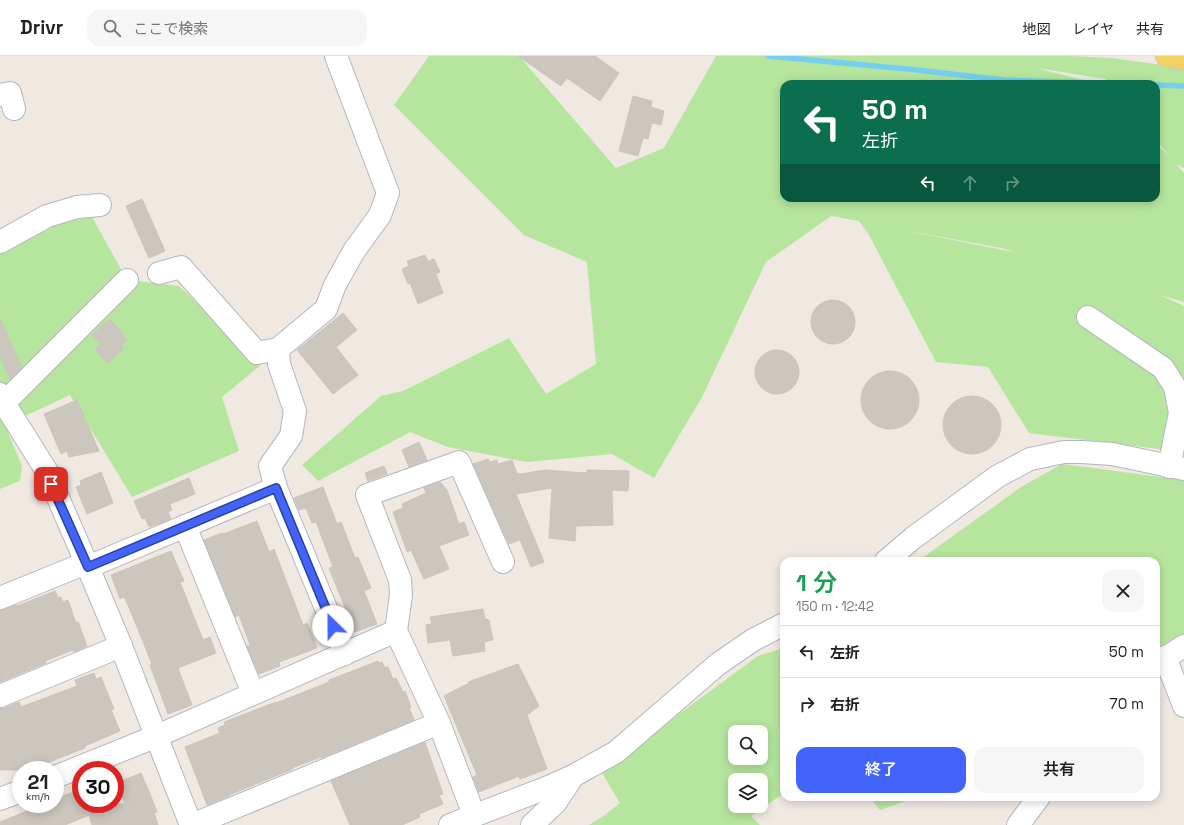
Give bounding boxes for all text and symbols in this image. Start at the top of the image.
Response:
search box [87,10,367,46]
text: Drivr [20,15,63,40]
icon: search [101,17,123,39]
text: ここで検索 [133,19,208,38]
text: 地図 [1022,20,1050,38]
text: レイヤ [1072,20,1114,38]
text: 共有 [1136,20,1164,38]
text: 50 m [862,91,928,127]
icon: left [796,96,848,148]
text: 左折 [862,129,898,152]
icon: left [917,172,939,194]
icon: ahead [959,172,981,194]
icon: right [1001,172,1023,194]
pin [34,467,68,501]
icon: arrive [40,473,62,495]
text: 1 分 [796,567,837,598]
button: close [1102,570,1144,612]
text: 150 m · 12:42 [796,598,874,615]
position arrow [312,605,354,647]
icon: left [796,641,818,663]
text: 50 m [1109,642,1144,661]
text: 左折 [830,643,860,662]
icon: right [796,693,818,715]
text: 70 m [1109,694,1144,713]
text: 右折 [830,695,860,714]
map controls [728,725,768,813]
button: search [728,725,768,765]
button: 終了 [796,747,966,793]
button: 共有 [974,747,1144,793]
speed limit sign: 30 [72,761,124,813]
text: 21 [28,769,48,795]
button: layers [728,773,768,813]
text: km/h [26,790,50,803]

